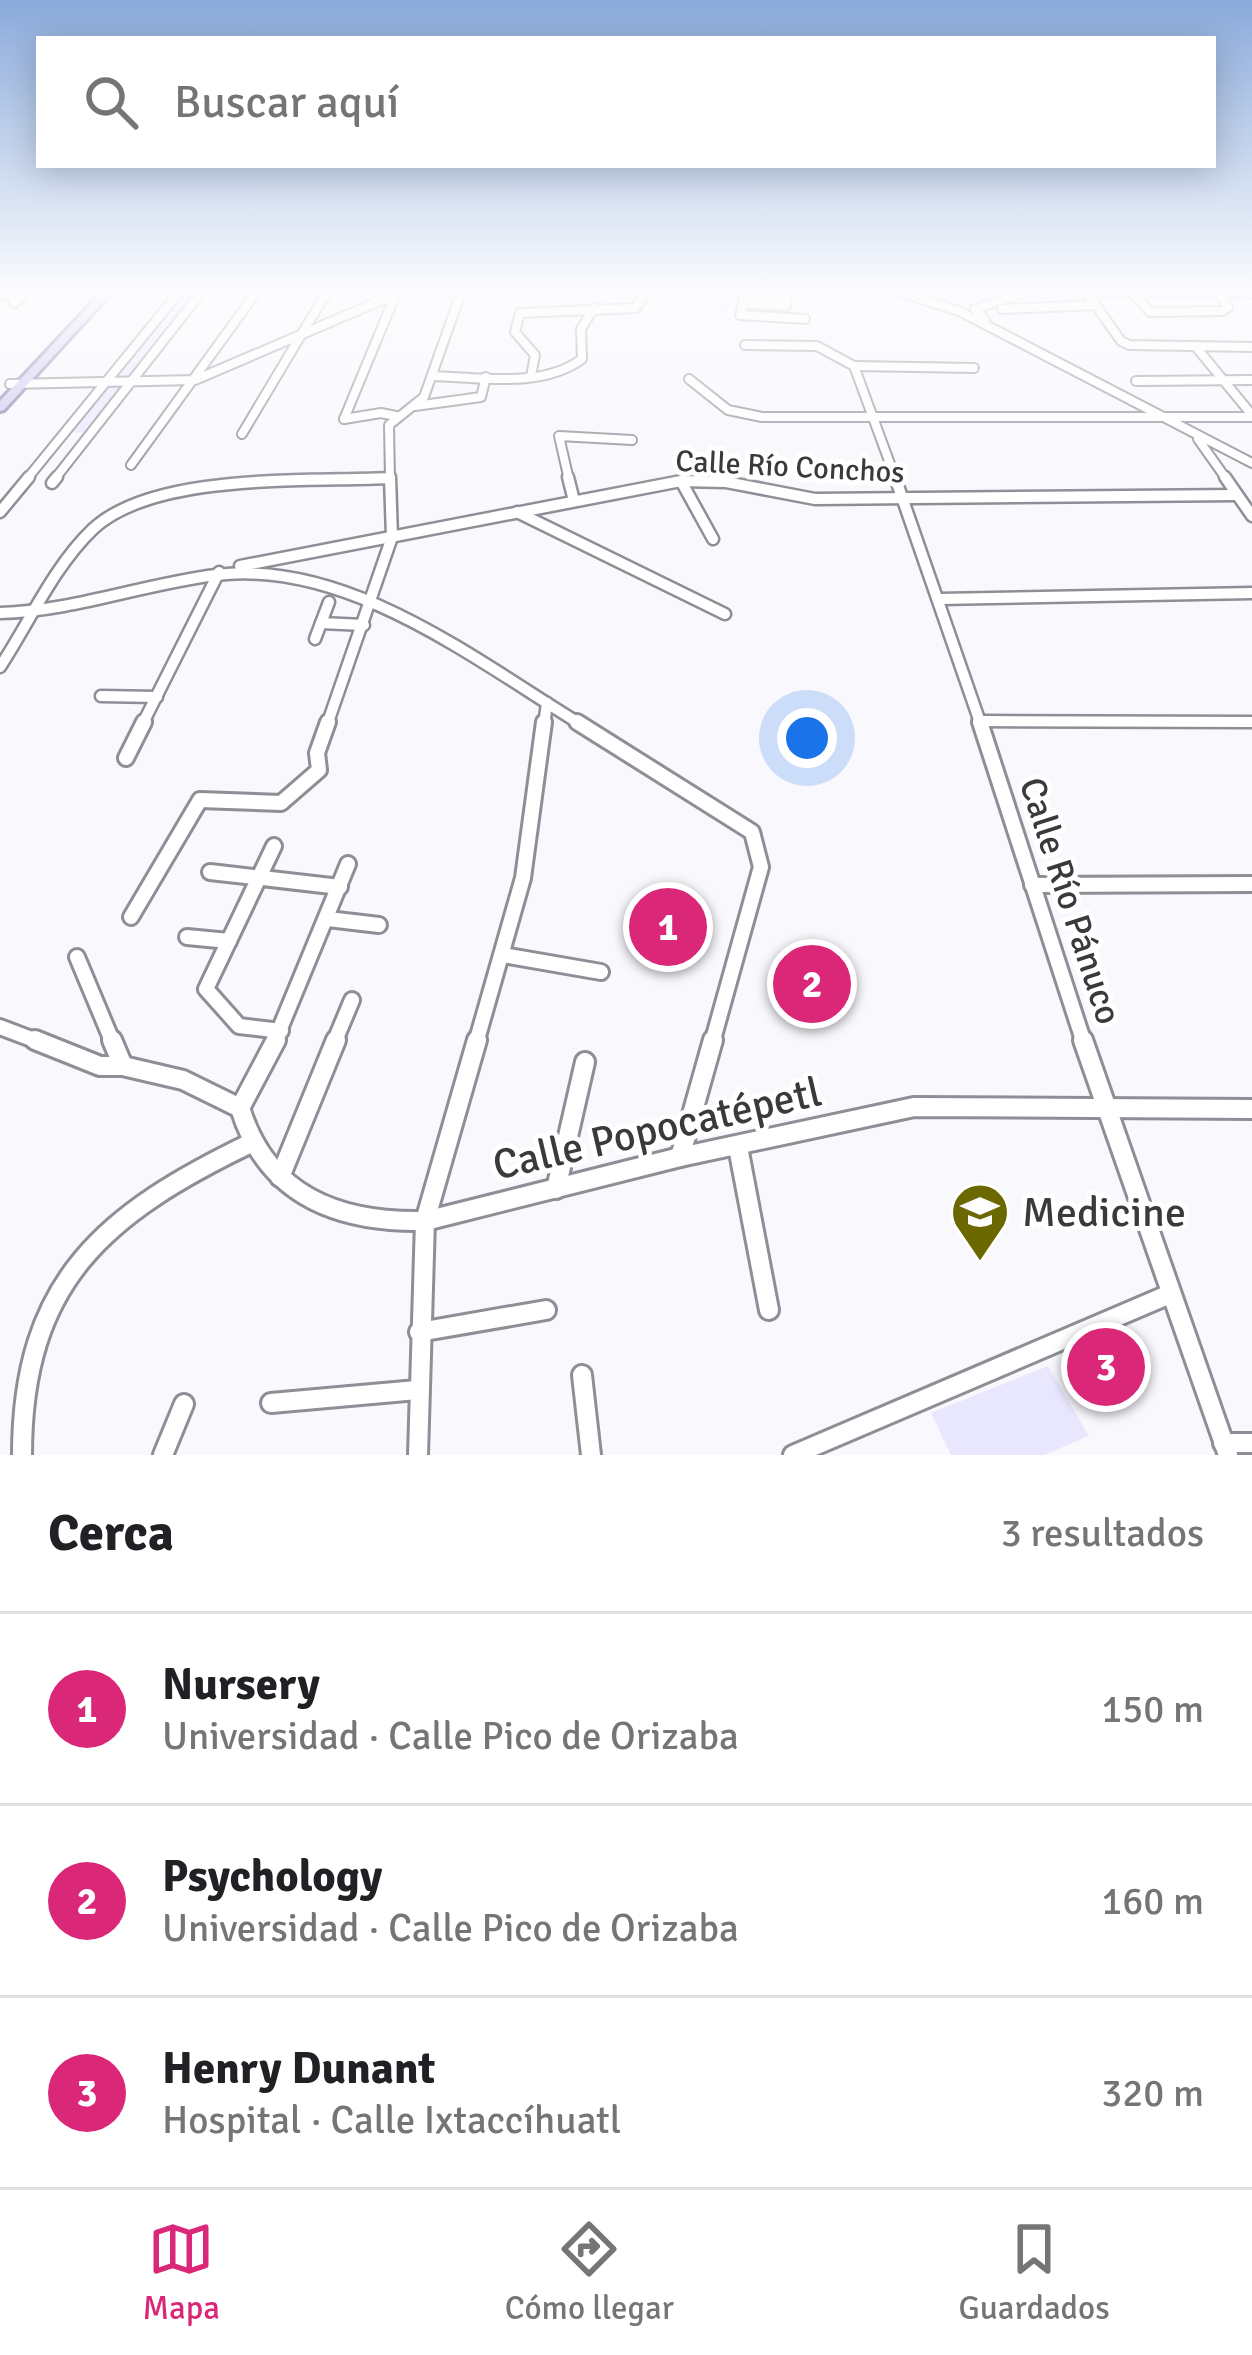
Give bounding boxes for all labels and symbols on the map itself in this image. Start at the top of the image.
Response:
street label: Calle Río Conchos [675,443,905,491]
your location [777,708,837,768]
street label: Calle Río Pánuco [1009,772,1131,1030]
pin: 1 [629,882,707,972]
pin: 2 [773,939,851,1029]
street label: Calle Popocatépetl [488,1066,826,1192]
school or university icon: Medicine [949,1181,1011,1263]
place label: Medicine [1022,1187,1186,1238]
pin: 3 [1067,1322,1145,1412]

